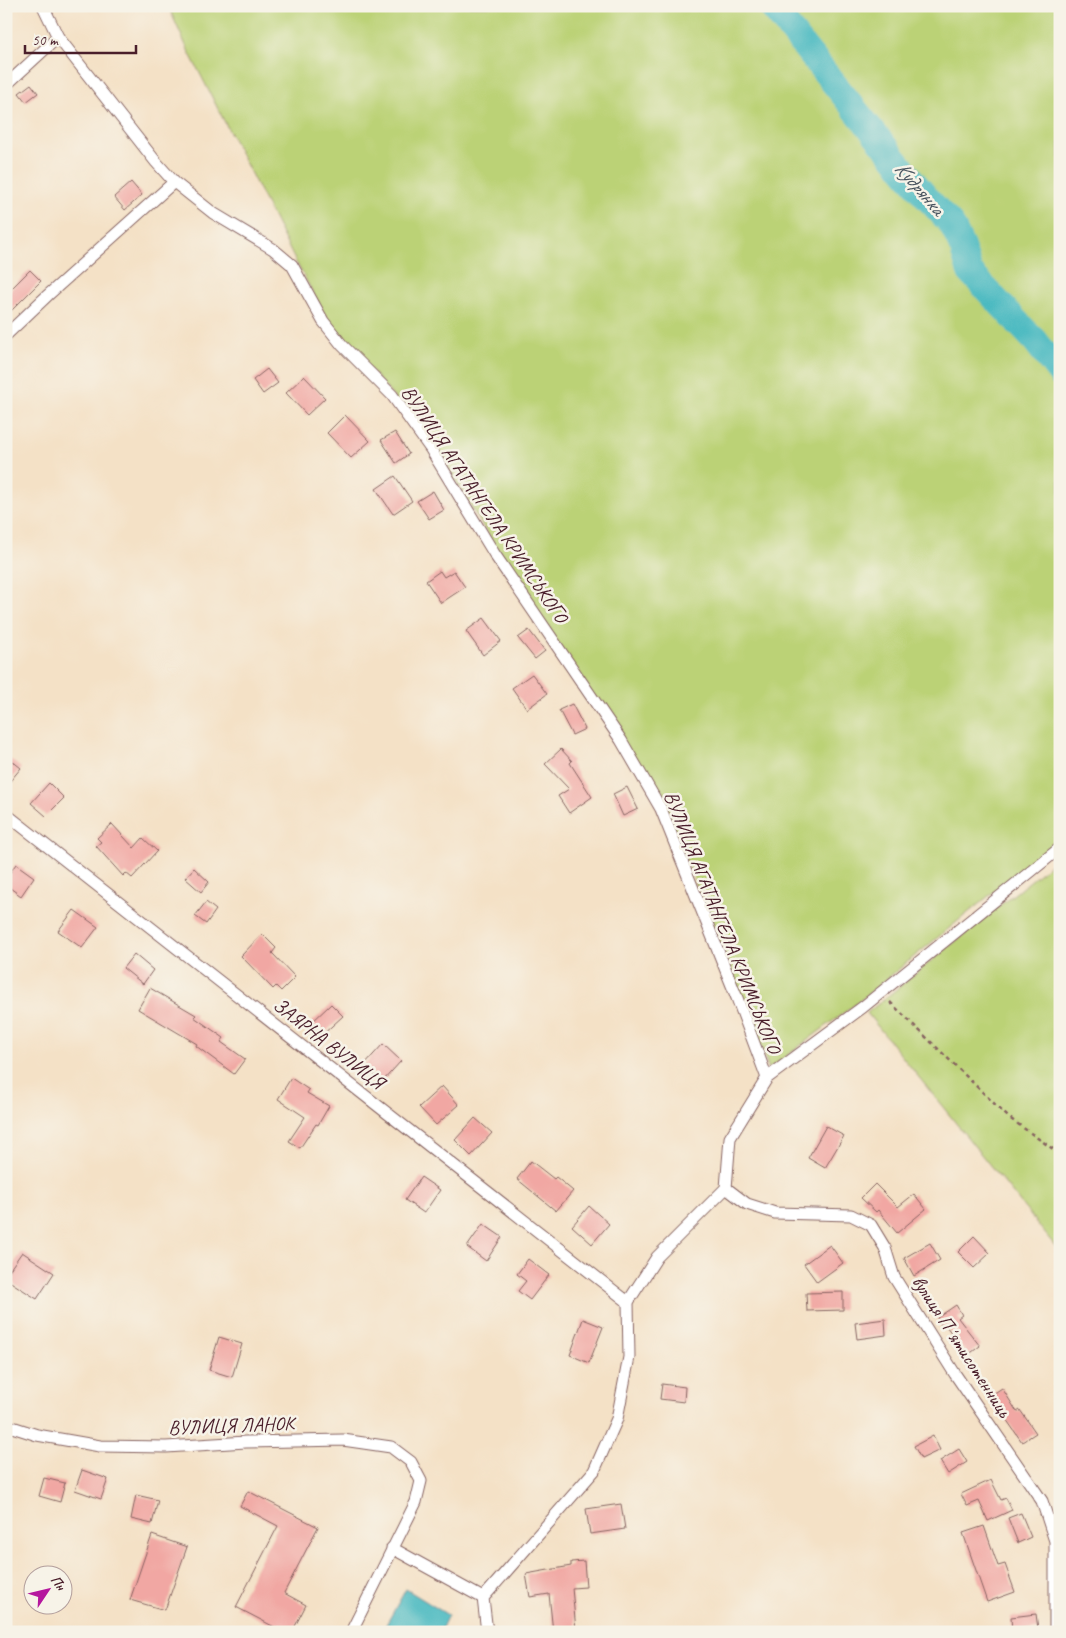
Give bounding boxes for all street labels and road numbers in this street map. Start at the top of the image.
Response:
street label: ВУЛИЦЯ АГАТАНГЕЛА КРИМСЬКОГО [396,381,575,629]
street label: ВУЛИЦЯ АГАТАНГЕЛА КРИМСЬКОГО [658,787,787,1059]
street label: ЗАЯРНА ВУЛИЦЯ [268,992,392,1097]
street label: вулиця Пʼятисотенниць [906,1271,1018,1423]
street label: ВУЛИЦЯ ЛАНОК [168,1411,297,1440]

